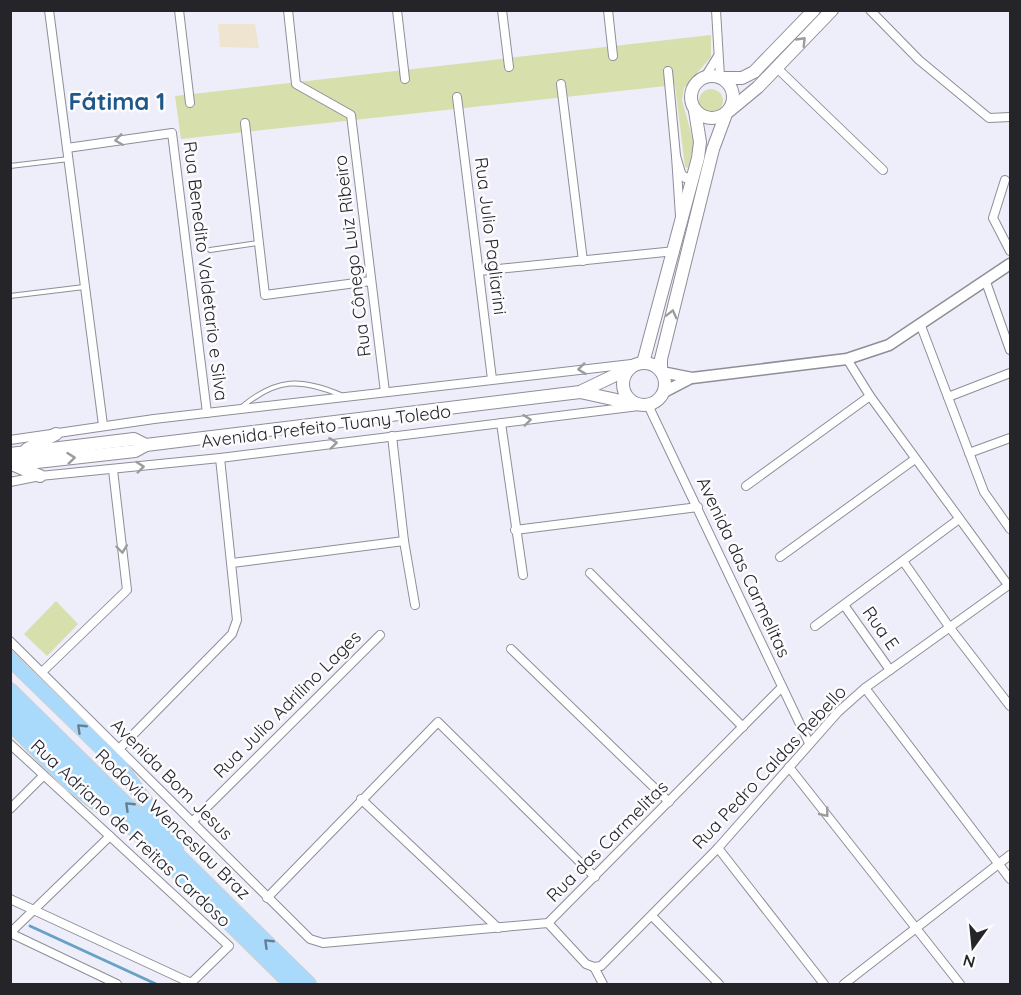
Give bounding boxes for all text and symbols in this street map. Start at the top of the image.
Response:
one-way arrow [795,38,806,49]
district label: Fátima 1 [69,86,165,116]
one-way arrow [115,134,124,146]
street label: Rua Benedito Valdetario e Silva [179,140,233,402]
street label: Rua Cônego Luiz Ribeiro [328,154,376,358]
street label: Rua Julio Pagliarini [470,156,512,316]
one-way arrow [665,309,678,319]
one-way arrow [577,362,587,375]
street label: Avenida Prefeito Tuany Toledo [200,399,452,453]
one-way arrow [522,415,532,427]
one-way arrow [329,438,338,450]
one-way arrow [66,452,75,465]
one-way arrow [135,461,144,473]
street label: Avenida das Carmelitas [692,473,796,661]
one-way arrow [115,544,128,553]
street label: Rua E [858,602,904,654]
street label: Rua Julio Adrilino Lages [208,625,366,783]
street label: Rua Pedro Caldas Rebello [687,680,851,854]
street label: Avenida Bom Jesus [106,713,238,845]
one-way arrow [77,724,88,735]
street label: Rua Adriano de Freitas Cardoso [26,734,236,932]
street label: Rodovia Wenceslau Braz [90,744,256,904]
street label: Rua das Carmelitas [541,775,673,907]
one-way arrow [125,803,136,814]
one-way arrow [818,806,829,817]
north arrow [943,917,1003,977]
one-way arrow [265,939,276,950]
text: N [961,950,977,973]

